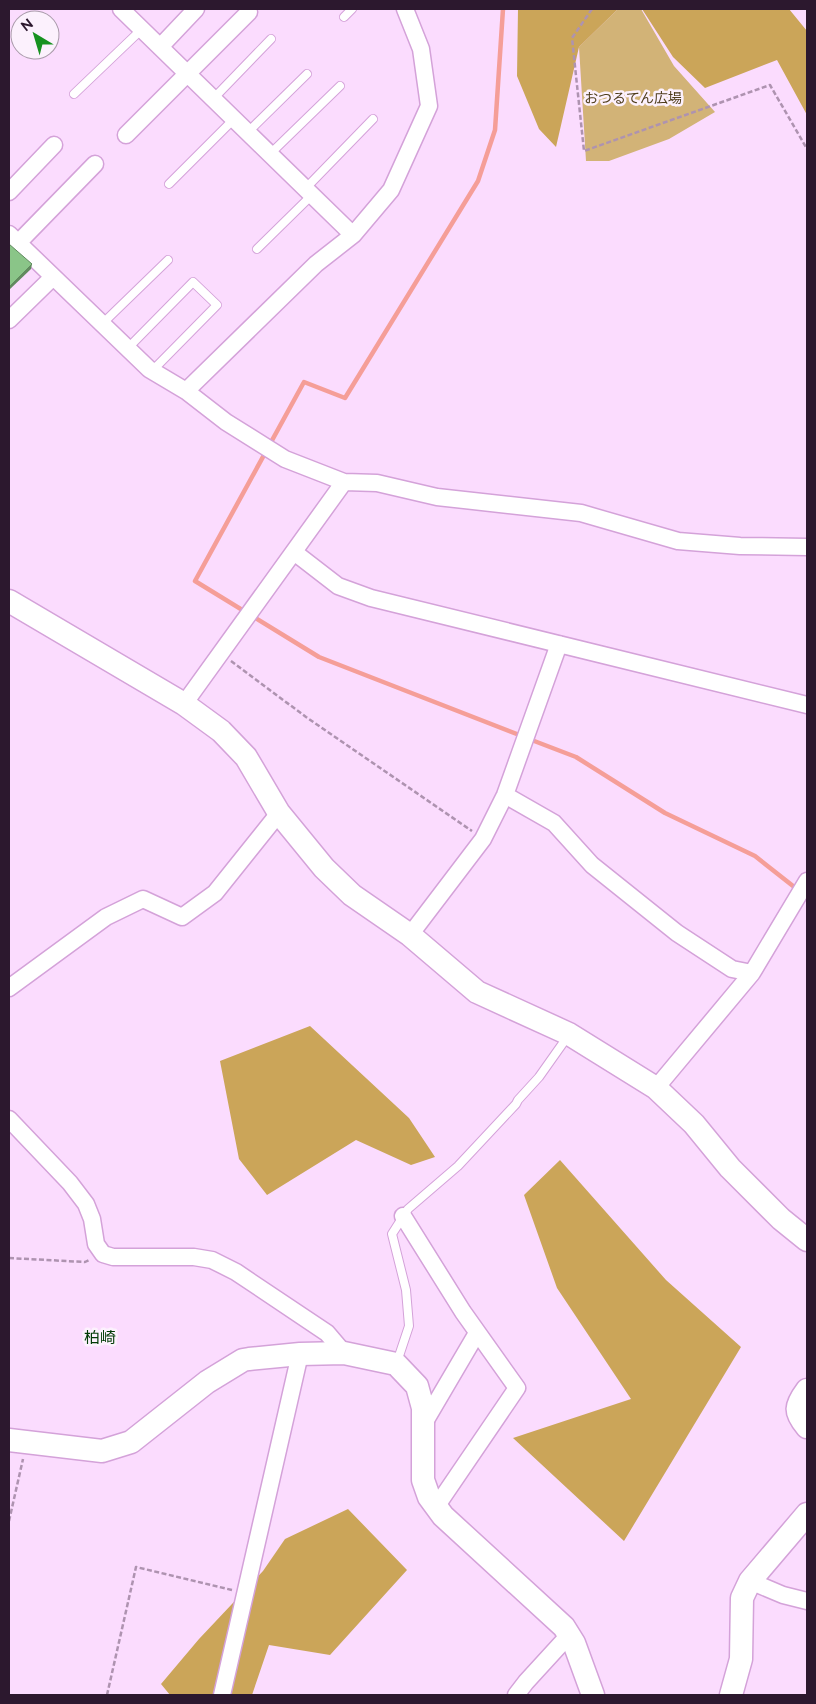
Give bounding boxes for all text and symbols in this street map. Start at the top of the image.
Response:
north arrow [10,10,60,60]
text: N [18,15,36,34]
park label: おつるてん広場 [584,90,682,106]
district label: 柏崎 [84,1328,116,1347]

